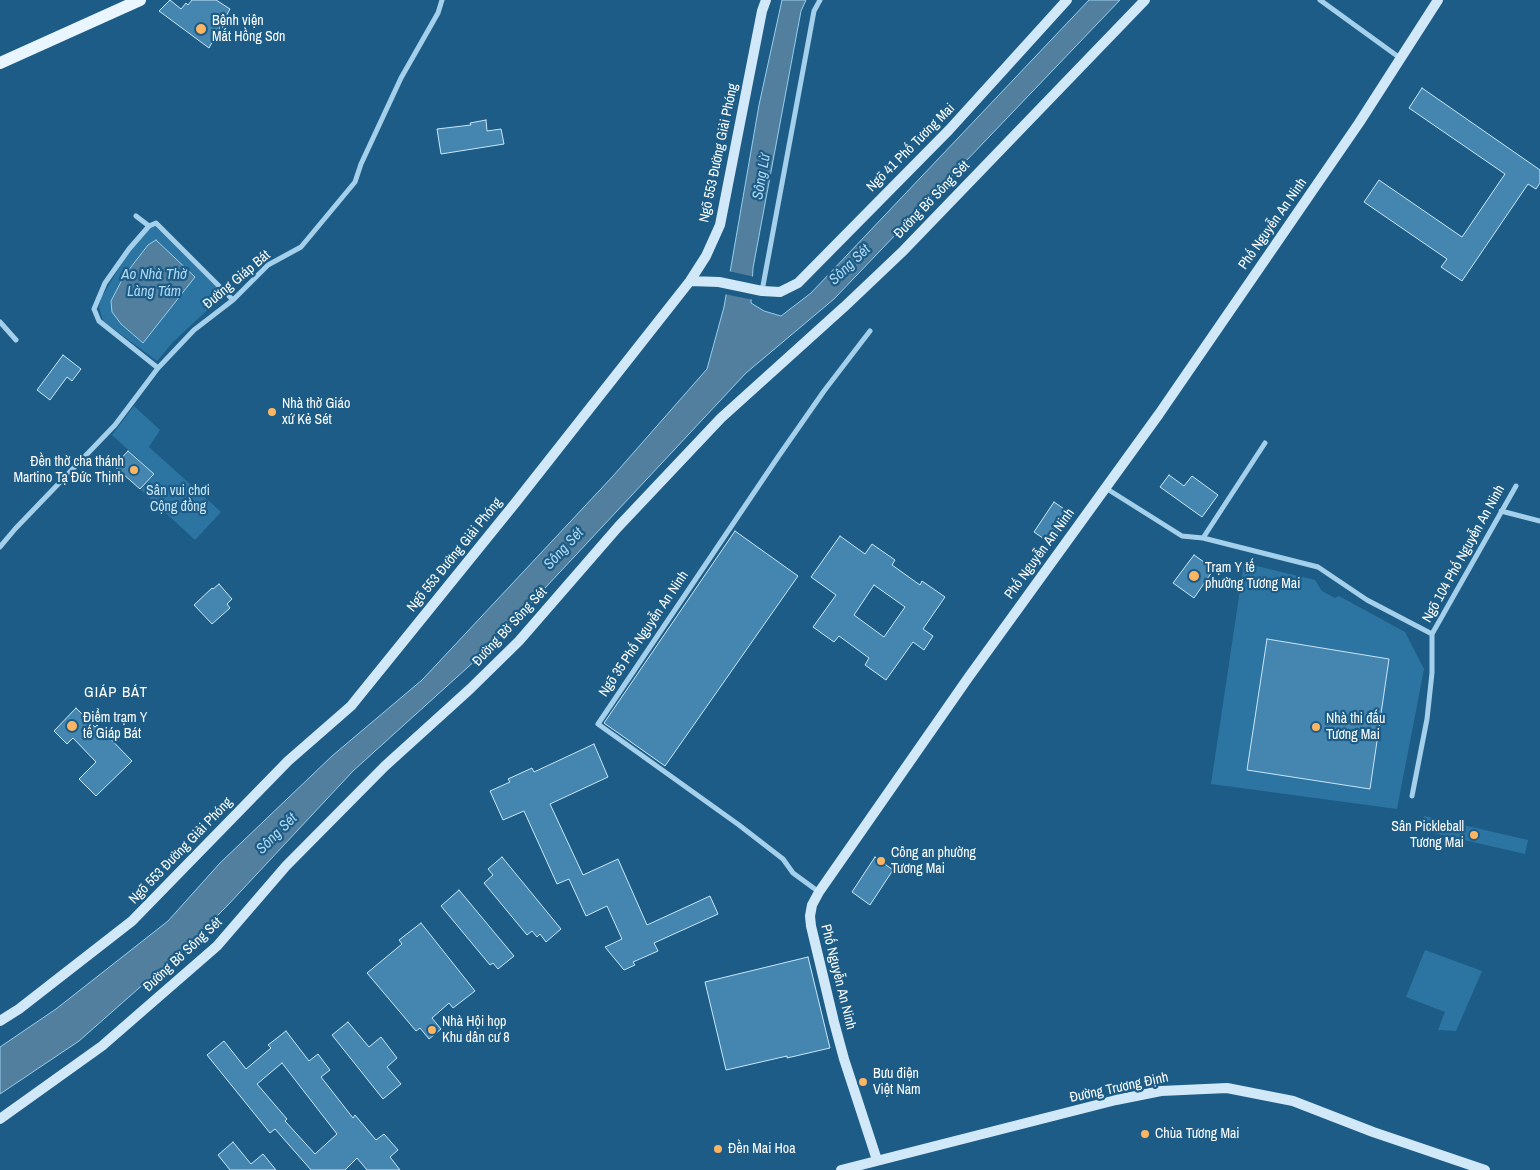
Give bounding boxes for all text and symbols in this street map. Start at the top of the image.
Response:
place label: Bệnh viện Mắt Hồng Sơn [212,13,285,46]
marker: Bệnh viện Mắt Hồng Sơn [194,22,208,36]
street label: Ngõ 553 Đường Giải Phóng [696,82,742,224]
street label: Ngõ 41 Phố Tương Mai [863,100,959,196]
water label: Sông Lừ [749,153,775,201]
street label: Đường Bờ Sông Sét [891,158,973,242]
street label: Phố Nguyễn An Ninh [1235,175,1311,273]
water label: Sông Sét [826,241,874,289]
street label: Đường Giáp Bát [200,247,274,313]
water label: Ao Nhà Thờ Làng Tám [121,266,187,301]
place label: Nhà thờ Giáo xứ Kẻ Sét [282,396,350,428]
marker: Nhà thờ Giáo xứ Kẻ Sét [266,406,278,418]
place label: Đền thờ cha thánh Martino Tạ Đức Thịnh [13,454,124,487]
marker: Đền thờ cha thánh Martino Tạ Đức Thịnh [128,464,140,476]
street label: Ngõ 104 Phố Nguyễn An Ninh [1419,482,1509,626]
park label: Sân vui chơi Cộng đồng [146,483,210,516]
street label: Ngõ 553 Đường Giải Phóng [404,495,506,615]
street label: Phố Nguyễn An Ninh [1002,505,1078,603]
water label: Sông Sét [540,524,588,574]
place label: Trạm Y tế phường Tương Mai [1205,560,1300,592]
street label: Ngõ 35 Phố Nguyễn An Ninh [596,568,692,700]
marker: Trạm Y tế phường Tương Mai [1187,569,1201,583]
street label: Đường Bờ Sông Sét [469,584,551,670]
district label: GIÁP BÁT [83,684,149,702]
place label: Điểm trạm Y tế Giáp Bát [83,710,147,742]
place label: Nhà thi đấu Tương Mai [1326,711,1385,744]
marker: Điểm trạm Y tế Giáp Bát [65,719,79,733]
marker: Nhà thi đấu Tương Mai [1310,721,1322,733]
street label: Ngõ 553 Đường Giải Phóng [126,794,236,908]
water label: Sông Sét [253,810,301,858]
place label: Sân Pickleball Tương Mai [1391,819,1464,852]
marker: Sân Pickleball Tương Mai [1468,829,1480,841]
place label: Công an phường Tương Mai [891,845,976,878]
marker: Công an phường Tương Mai [875,855,887,867]
street label: Đường Bờ Sông Sét [140,914,226,996]
street label: Phố Nguyễn An Ninh [817,923,859,1031]
place label: Nhà Hội họp Khu dân cư 8 [442,1014,510,1046]
marker: Nhà Hội họp Khu dân cư 8 [426,1024,438,1036]
place label: Bưu điện Việt Nam [873,1066,921,1098]
street label: Đường Trương Định [1068,1069,1170,1107]
marker: Bưu điện Việt Nam [857,1076,869,1088]
place label: Chùa Tương Mai [1155,1126,1240,1142]
marker: Chùa Tương Mai [1139,1128,1151,1140]
place label: Đền Mai Hoa [728,1141,796,1157]
marker: Đền Mai Hoa [712,1143,724,1155]

